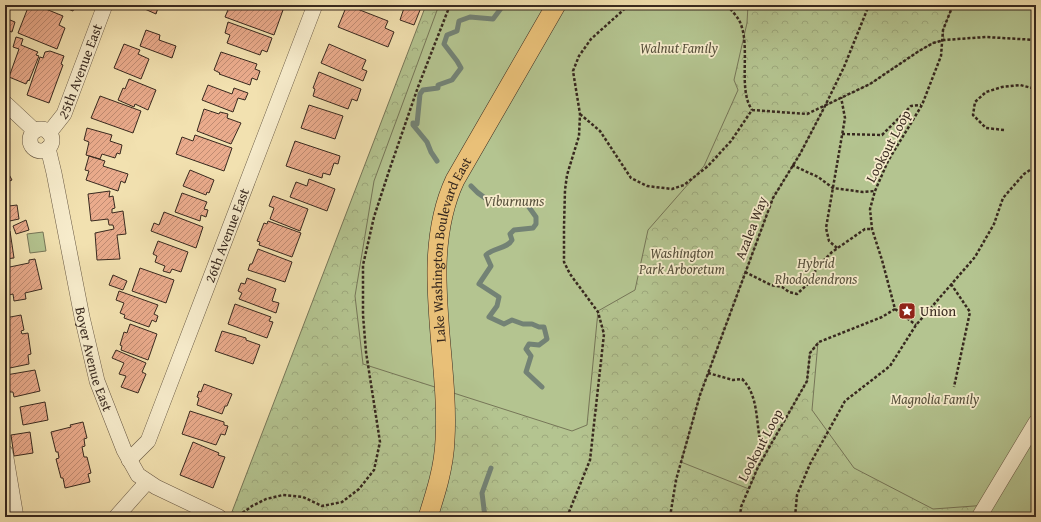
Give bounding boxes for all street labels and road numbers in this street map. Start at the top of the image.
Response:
street label: 25th Avenue East [54,21,107,123]
street label: Lookout Loop [861,106,916,186]
street label: Lake Washington Boulevard East [427,153,476,343]
street label: 26th Avenue East [200,185,254,286]
street label: Azalea Way [730,193,772,263]
street label: Boyer Avenue East [70,305,118,414]
street label: Lookout Loop [733,405,788,485]

